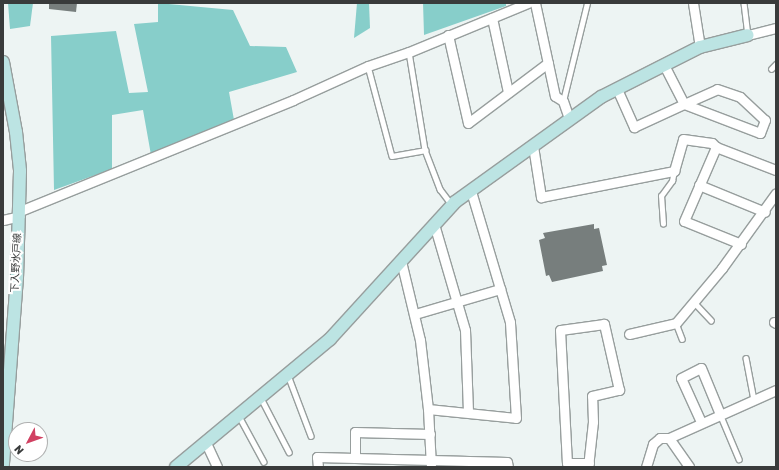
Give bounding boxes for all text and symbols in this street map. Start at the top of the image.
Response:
street label: 下入野水戸線 [9,233,25,293]
north arrow [8,422,48,462]
text: N [12,442,27,457]

